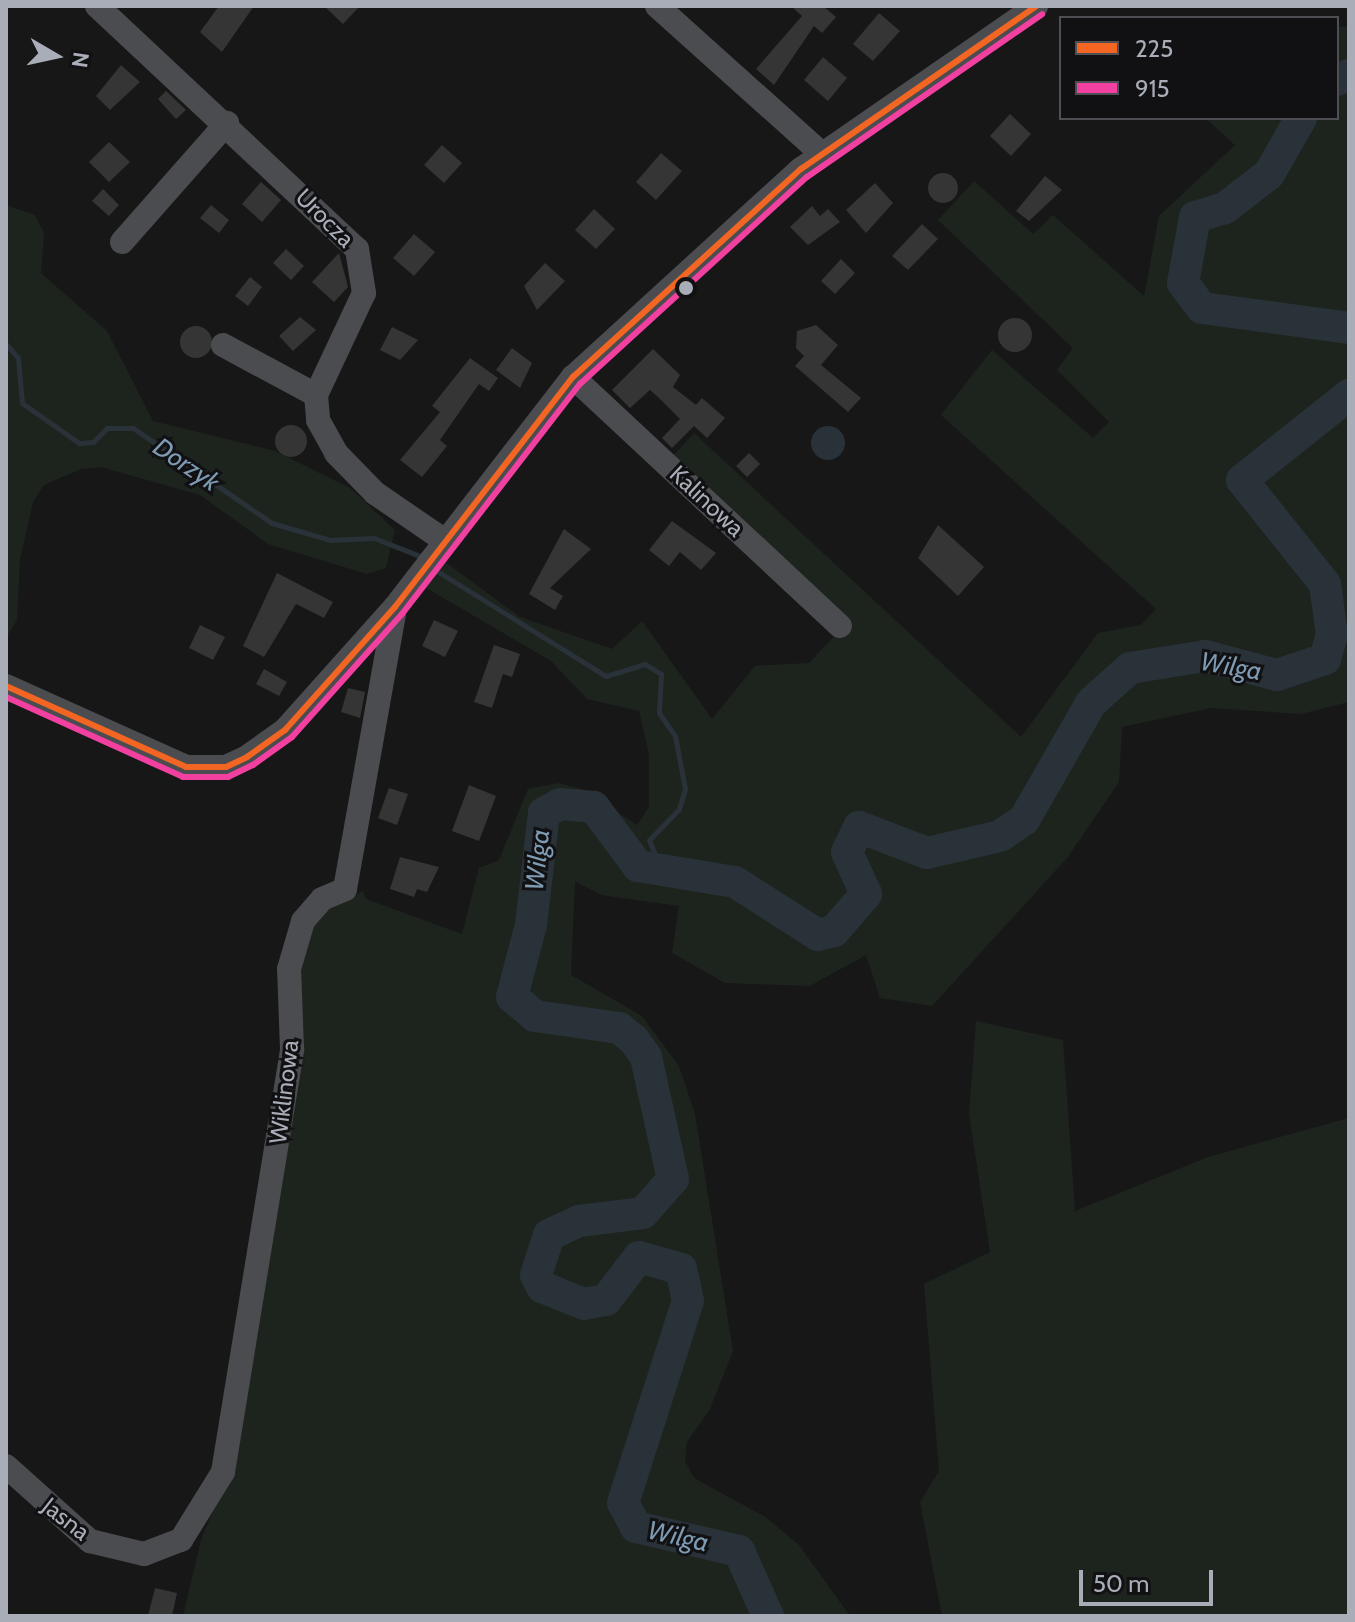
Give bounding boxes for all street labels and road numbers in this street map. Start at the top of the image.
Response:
street label: Urocza [290,183,360,253]
street label: Kalinowa [664,459,750,543]
street label: Wiklinowa [263,1038,305,1146]
street label: Jasna [37,1492,95,1546]

